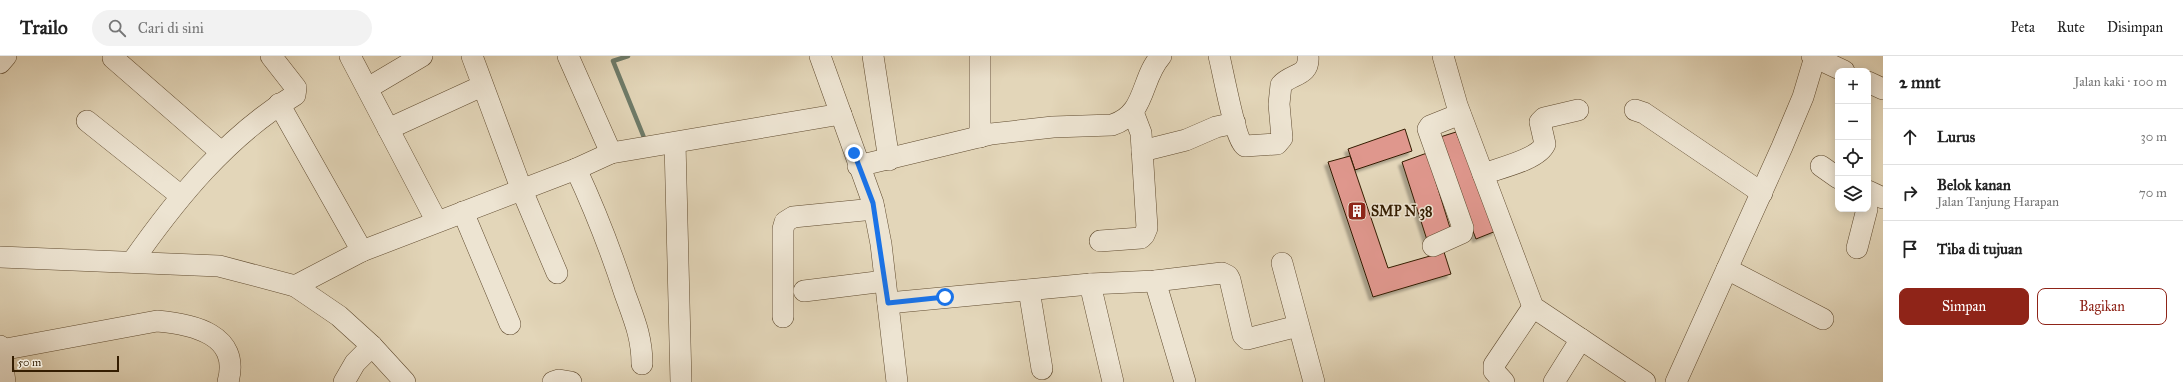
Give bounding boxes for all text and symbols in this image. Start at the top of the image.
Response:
search box [92,10,372,46]
text: Trailo [20,16,68,39]
icon: search [106,17,128,39]
text: Cari di sini [138,19,204,37]
text: Peta [2011,19,2035,36]
text: Rute [2057,19,2085,36]
text: Disimpan [2107,19,2163,36]
map controls [1835,68,1871,212]
button: + [1835,68,1871,104]
text: 2 mnt [1899,72,1940,93]
text: Jalan kaki · 100 m [2074,74,2167,90]
button: − [1835,104,1871,140]
icon: ahead [1899,126,1921,148]
text: Lurus [1937,128,1975,146]
text: 30 m [2141,129,2167,145]
button: locate [1835,140,1871,176]
route end [845,144,863,162]
button: layers [1835,176,1871,212]
text: Belok kanan [1937,176,2011,194]
icon: right [1899,182,1921,204]
text: 70 m [2139,185,2167,201]
text: Jalan Tanjung Harapan [1937,194,2059,210]
building icon: SMP N 38 [1346,200,1368,222]
place label: SMP N 38 [1371,203,1432,221]
icon: arrive [1899,238,1921,260]
text: Tiba di tujuan [1937,240,2022,258]
route start [936,288,954,306]
button: Simpan [1899,288,2029,325]
button: Bagikan [2037,288,2167,325]
scale bar [12,354,119,373]
text: 50 m [18,356,41,369]

